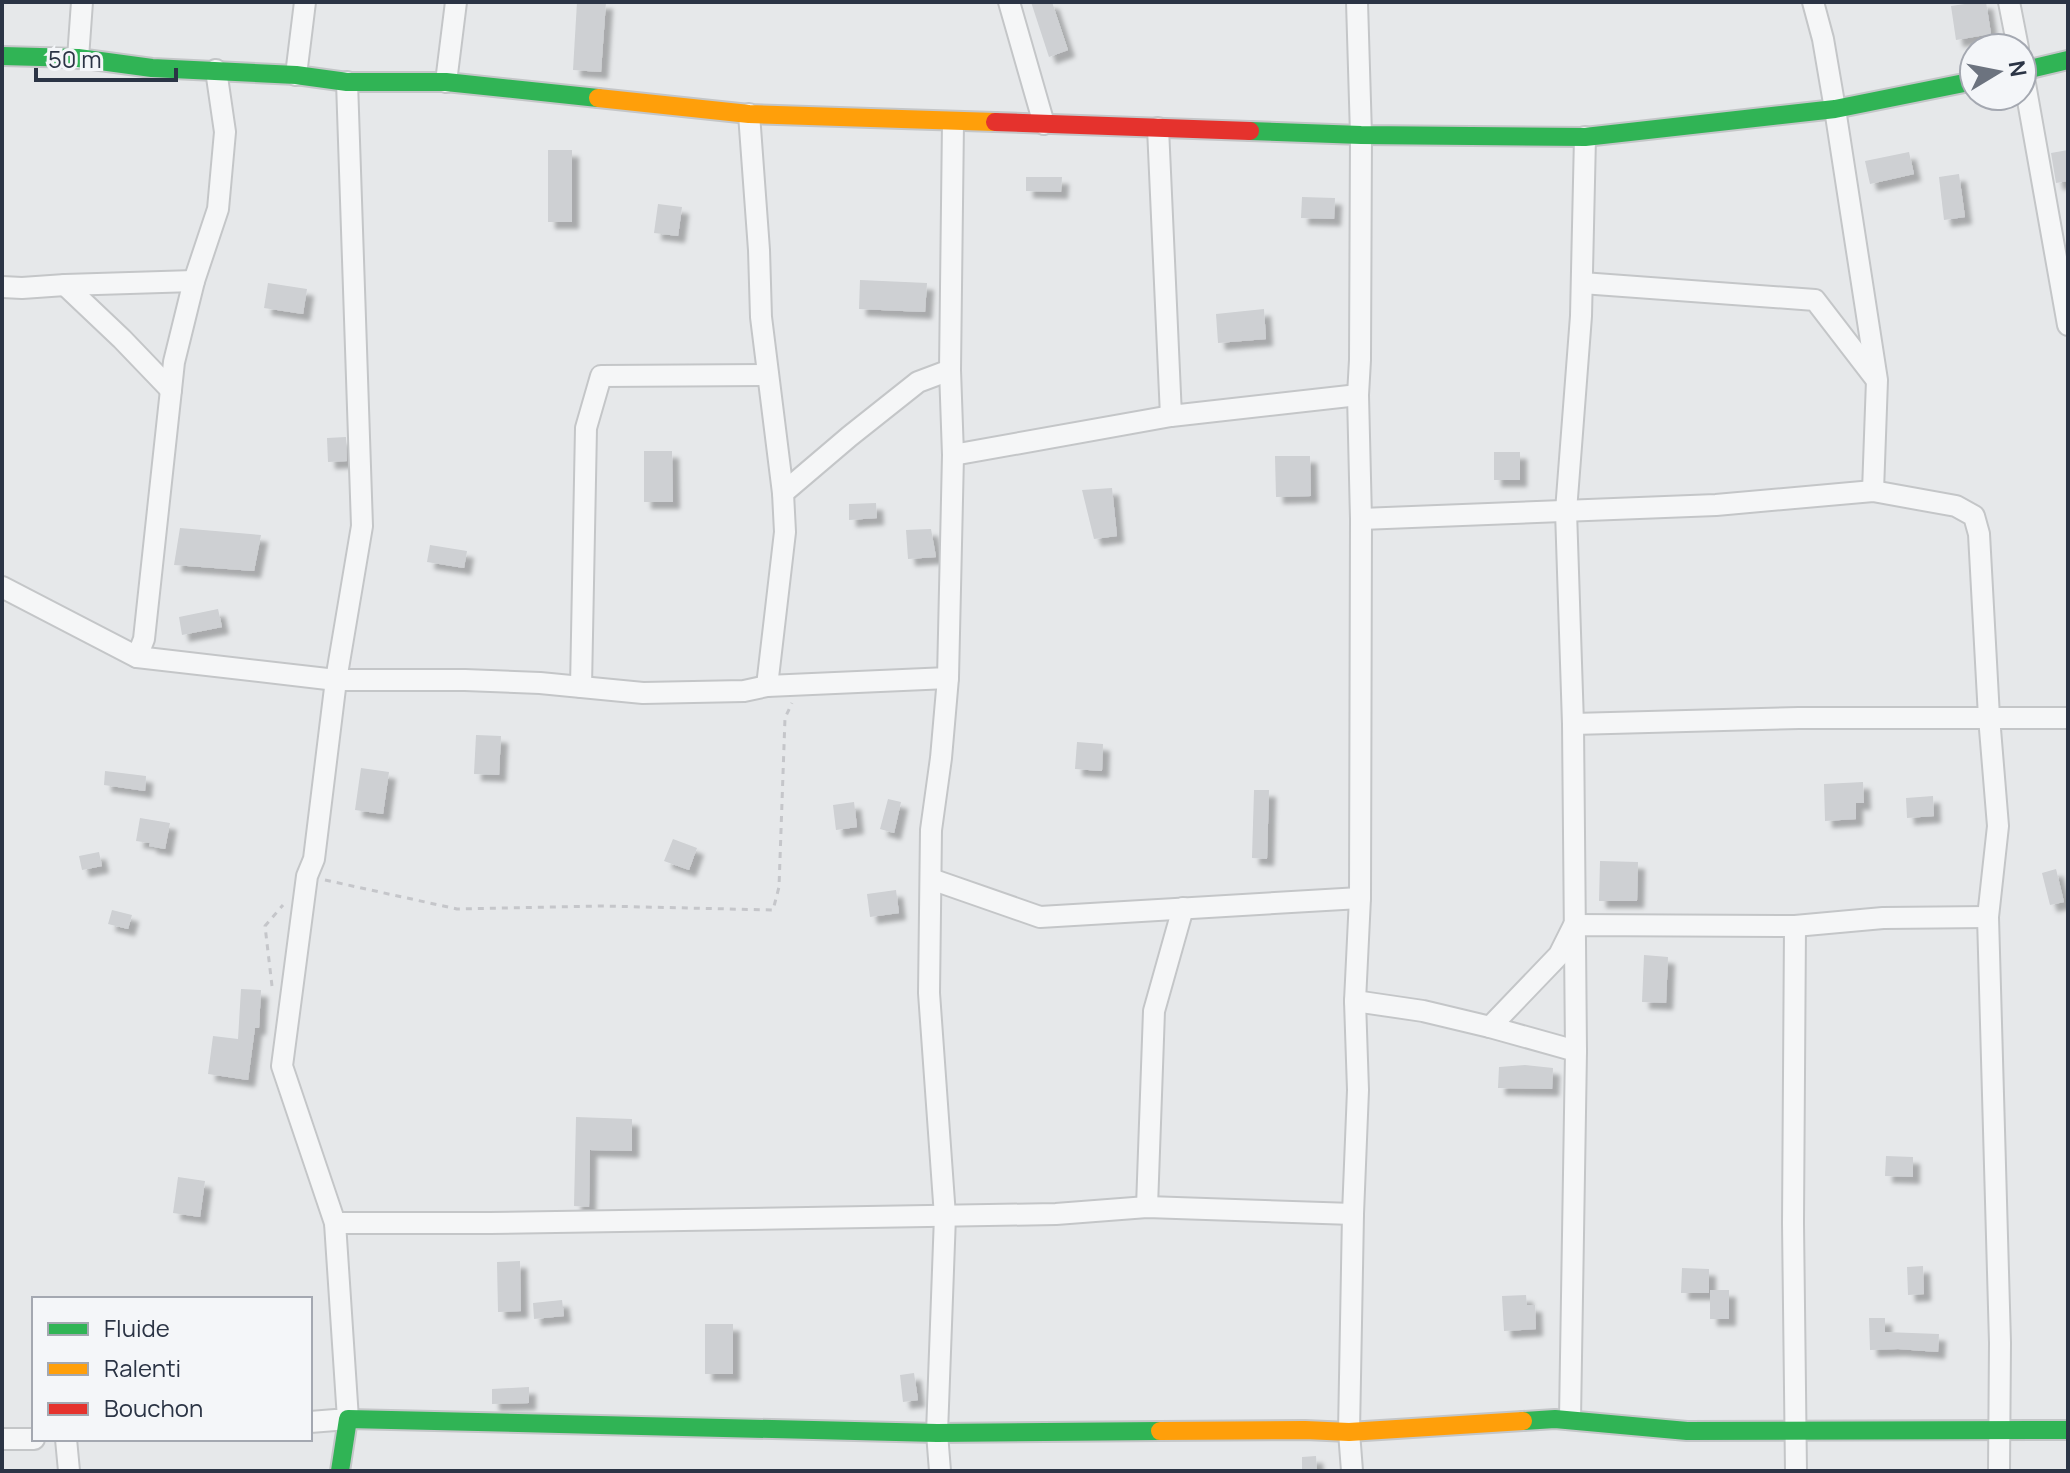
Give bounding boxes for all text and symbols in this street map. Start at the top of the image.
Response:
scale bar [36,32,176,82]
north arrow [1958,32,2038,112]
text: 50 m [48,42,102,75]
text: N [2002,58,2034,79]
legend [32,1297,312,1441]
text: Fluide [104,1311,170,1344]
text: Ralenti [104,1351,181,1384]
text: Bouchon [104,1391,203,1424]

